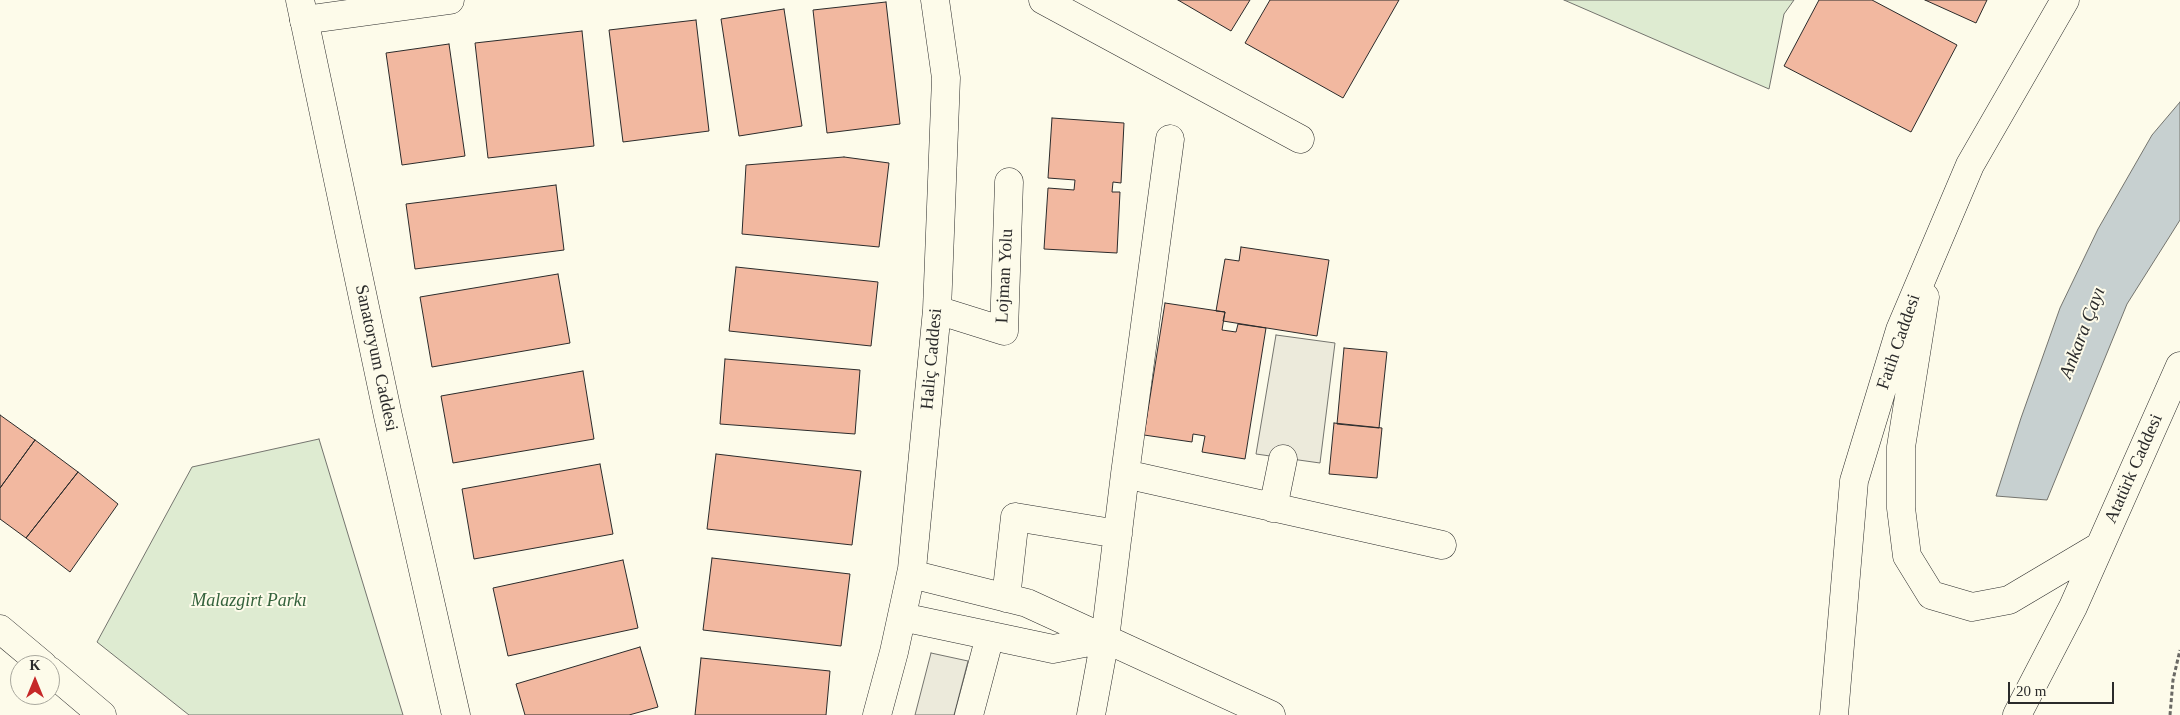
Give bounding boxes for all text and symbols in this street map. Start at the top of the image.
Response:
street label: Lojman Yolu [992,228,1018,324]
street label: Sanatoryum Caddesi [350,283,402,433]
water label: Ankara Çayı [2055,284,2111,382]
street label: Fatih Caddesi [1873,291,1925,393]
street label: Haliç Caddesi [917,308,947,410]
street label: Atatürk Caddesi [2100,411,2168,527]
park label: Malazgirt Parkı [191,590,307,612]
north arrow [10,655,60,705]
text: K [30,658,40,673]
scale bar [2010,672,2116,704]
text: 20 m [2016,683,2046,699]

